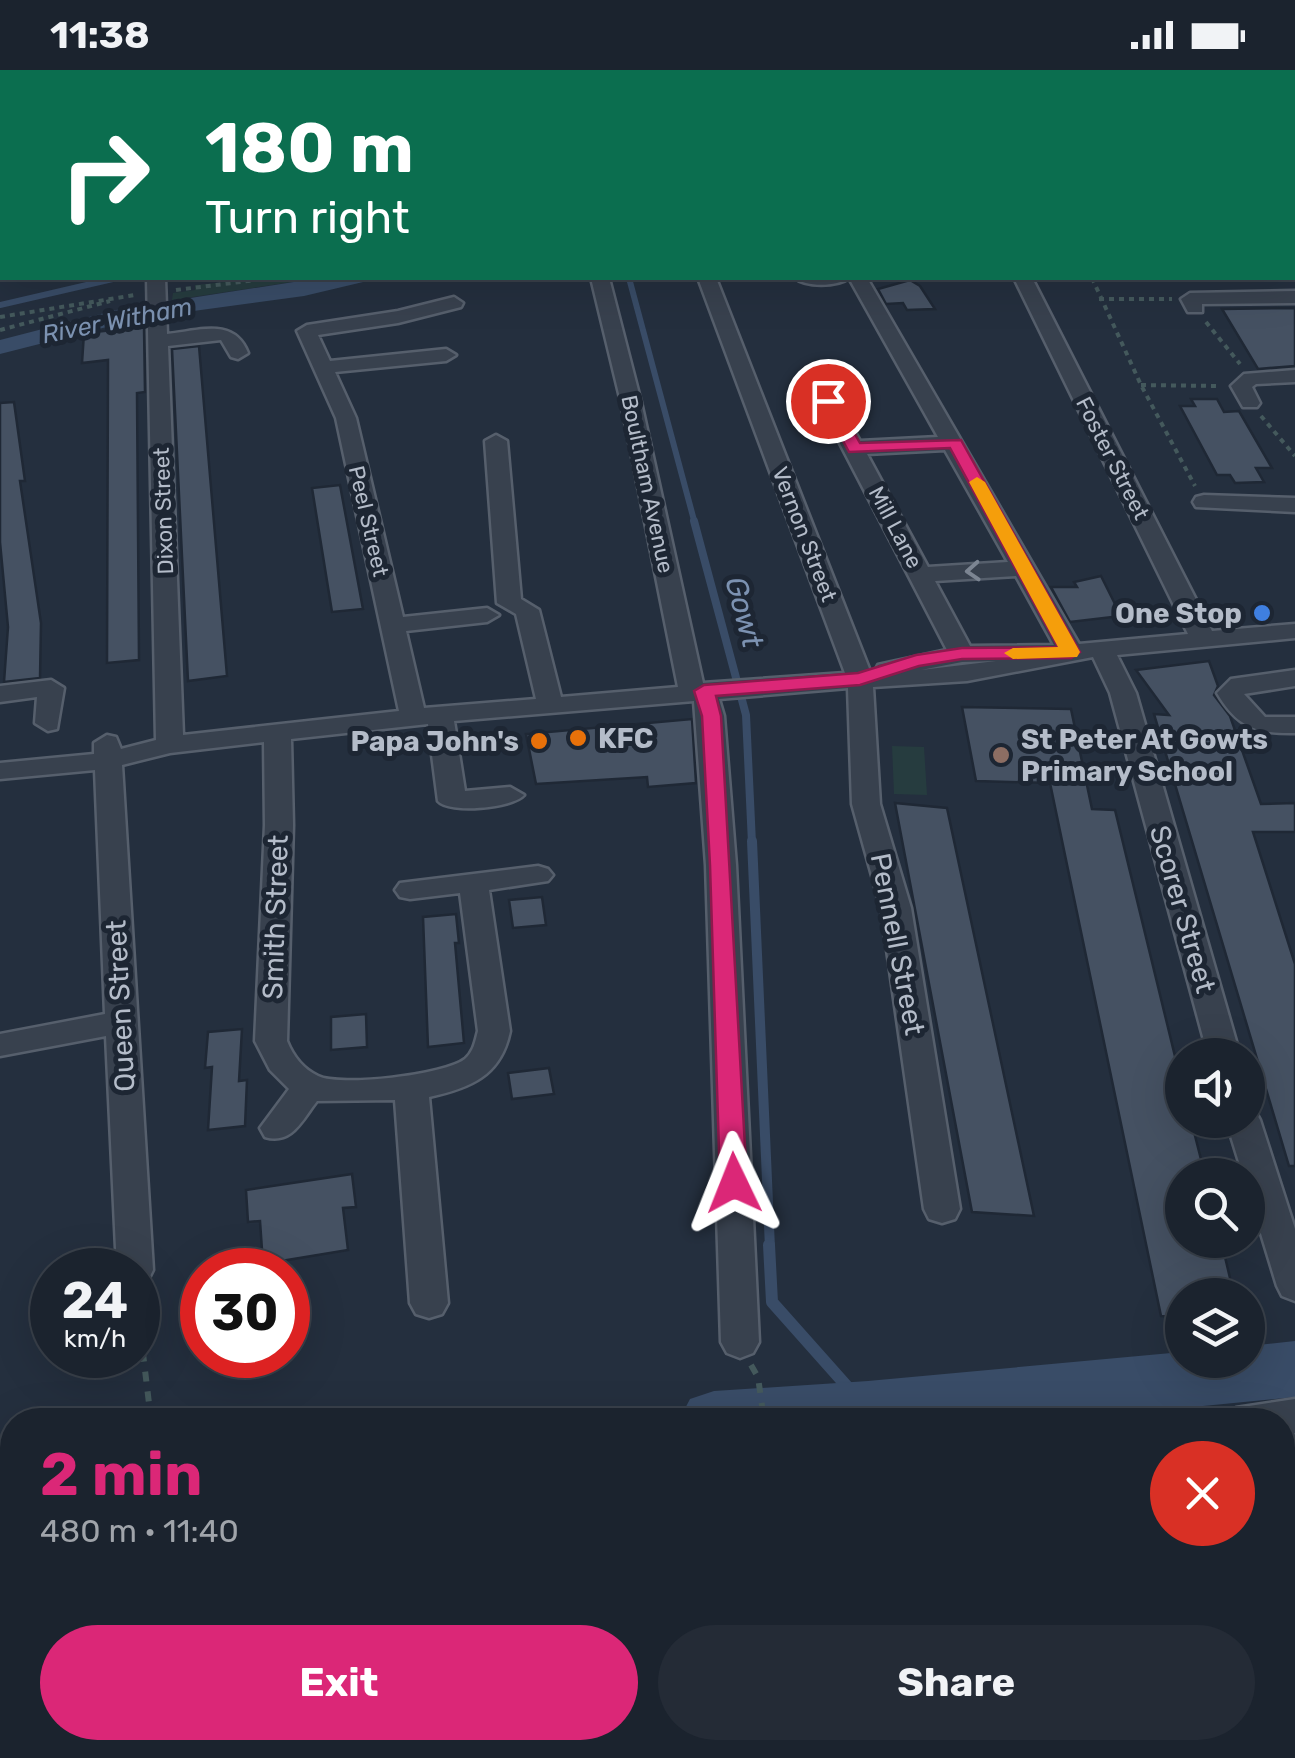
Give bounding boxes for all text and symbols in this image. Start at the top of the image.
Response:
text: 11:38 [50,12,150,58]
text: 180 m [205,107,414,190]
icon: right [40,110,170,240]
text: Turn right [205,191,409,244]
water label: River Witham [39,292,195,349]
pin [786,359,871,444]
icon: arrive [801,374,856,429]
street label: Foster Street [1070,392,1155,524]
street label: Boultham Avenue [615,393,680,576]
street label: Dixon Street [148,447,179,575]
street label: Peel Street [343,463,394,580]
street label: Vernon Street [766,463,843,606]
street label: Mill Lane [863,482,928,573]
one-way arrow [964,560,980,582]
water label: Gowt [717,572,771,652]
place label: One Stop [1115,597,1242,630]
marker: One Stop [1251,602,1273,624]
place label: KFC [598,722,653,755]
place label: St Peter At Gowts Primary School [1021,723,1268,788]
place label: Papa John's [350,725,519,758]
marker: KFC [567,727,589,749]
marker: Papa John's [528,730,550,752]
marker: St Peter At Gowts Primary School [990,744,1012,766]
street label: Scorer Street [1143,822,1222,997]
street label: Smith Street [256,834,295,1000]
street label: Pennell Street [864,850,931,1038]
street label: Queen Street [100,919,141,1093]
map controls [1165,1038,1265,1378]
button: sound [1165,1038,1265,1138]
position arrow [682,1131,786,1235]
button: search [1165,1158,1265,1258]
speed limit sign: 30 [180,1248,310,1378]
text: 24 [62,1271,128,1331]
button: layers [1165,1278,1265,1378]
text: km/h [64,1324,126,1353]
text: 2 min [40,1439,202,1510]
button: close [1150,1441,1255,1546]
text: 480 m · 11:40 [40,1512,239,1550]
button: Exit [40,1625,638,1740]
button: Share [658,1625,1255,1740]

